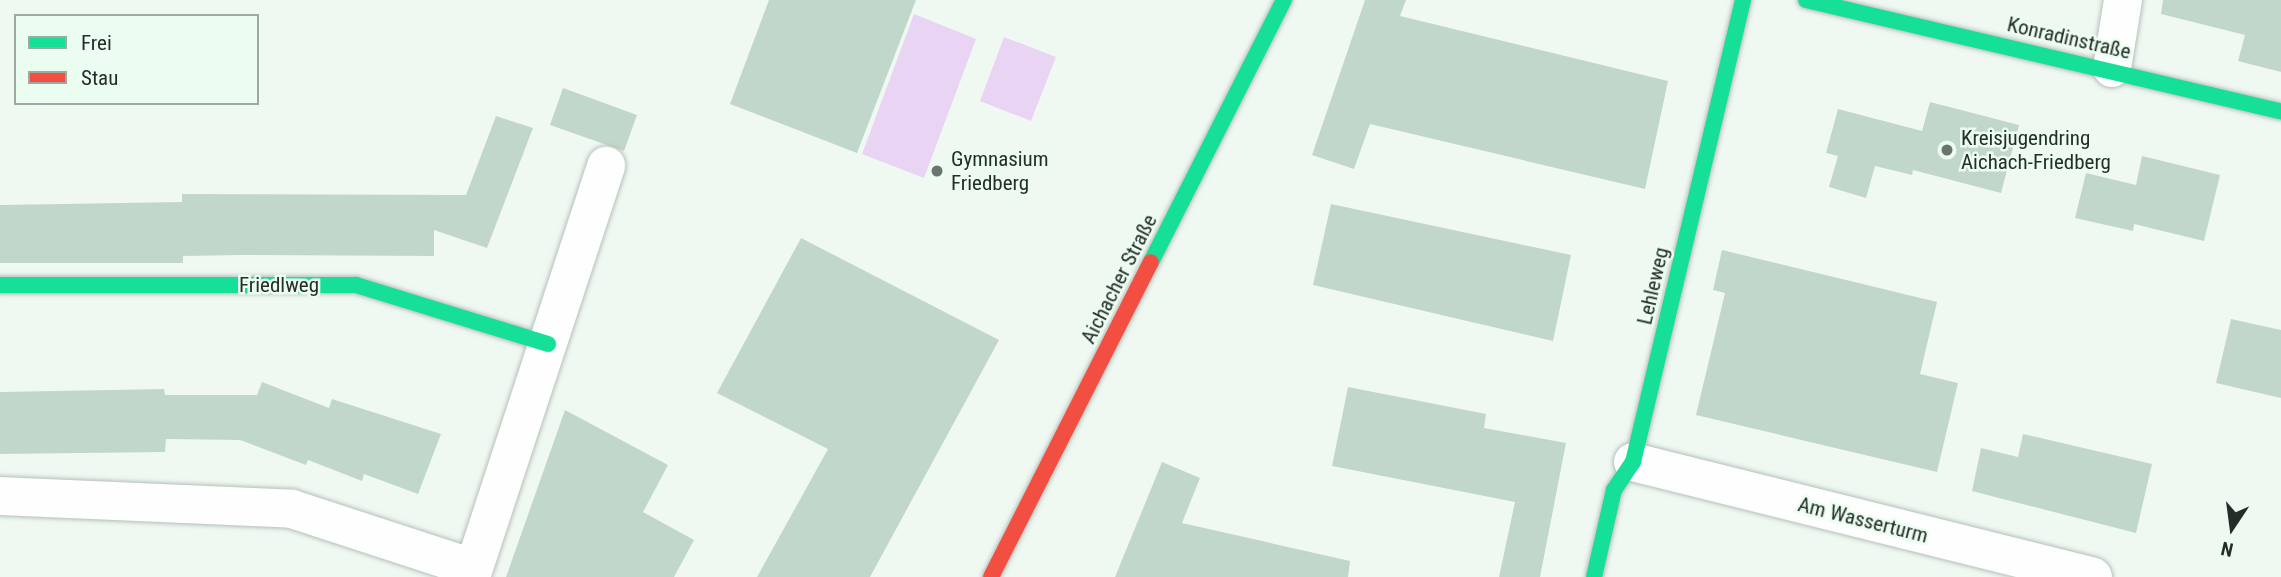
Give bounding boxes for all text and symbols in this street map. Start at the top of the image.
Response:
street label: Konradinstraße [2005,12,2133,64]
legend [14,14,259,105]
text: Frei [81,31,112,55]
text: Stau [81,66,118,90]
place label: Kreisjugendring Aichach-Friedberg [1961,125,2111,175]
marker: Kreisjugendring Aichach-Friedberg [1939,142,1955,158]
place label: Gymnasium Friedberg [951,146,1049,196]
marker: Gymnasium Friedberg [929,163,945,179]
street label: Aichacher Straße [1076,210,1162,348]
street label: Lehleweg [1632,245,1674,327]
street label: Friedlweg [239,272,319,298]
street label: Am Wasserturm [1795,492,1931,548]
north arrow [2197,493,2267,563]
text: N [2219,536,2235,561]

